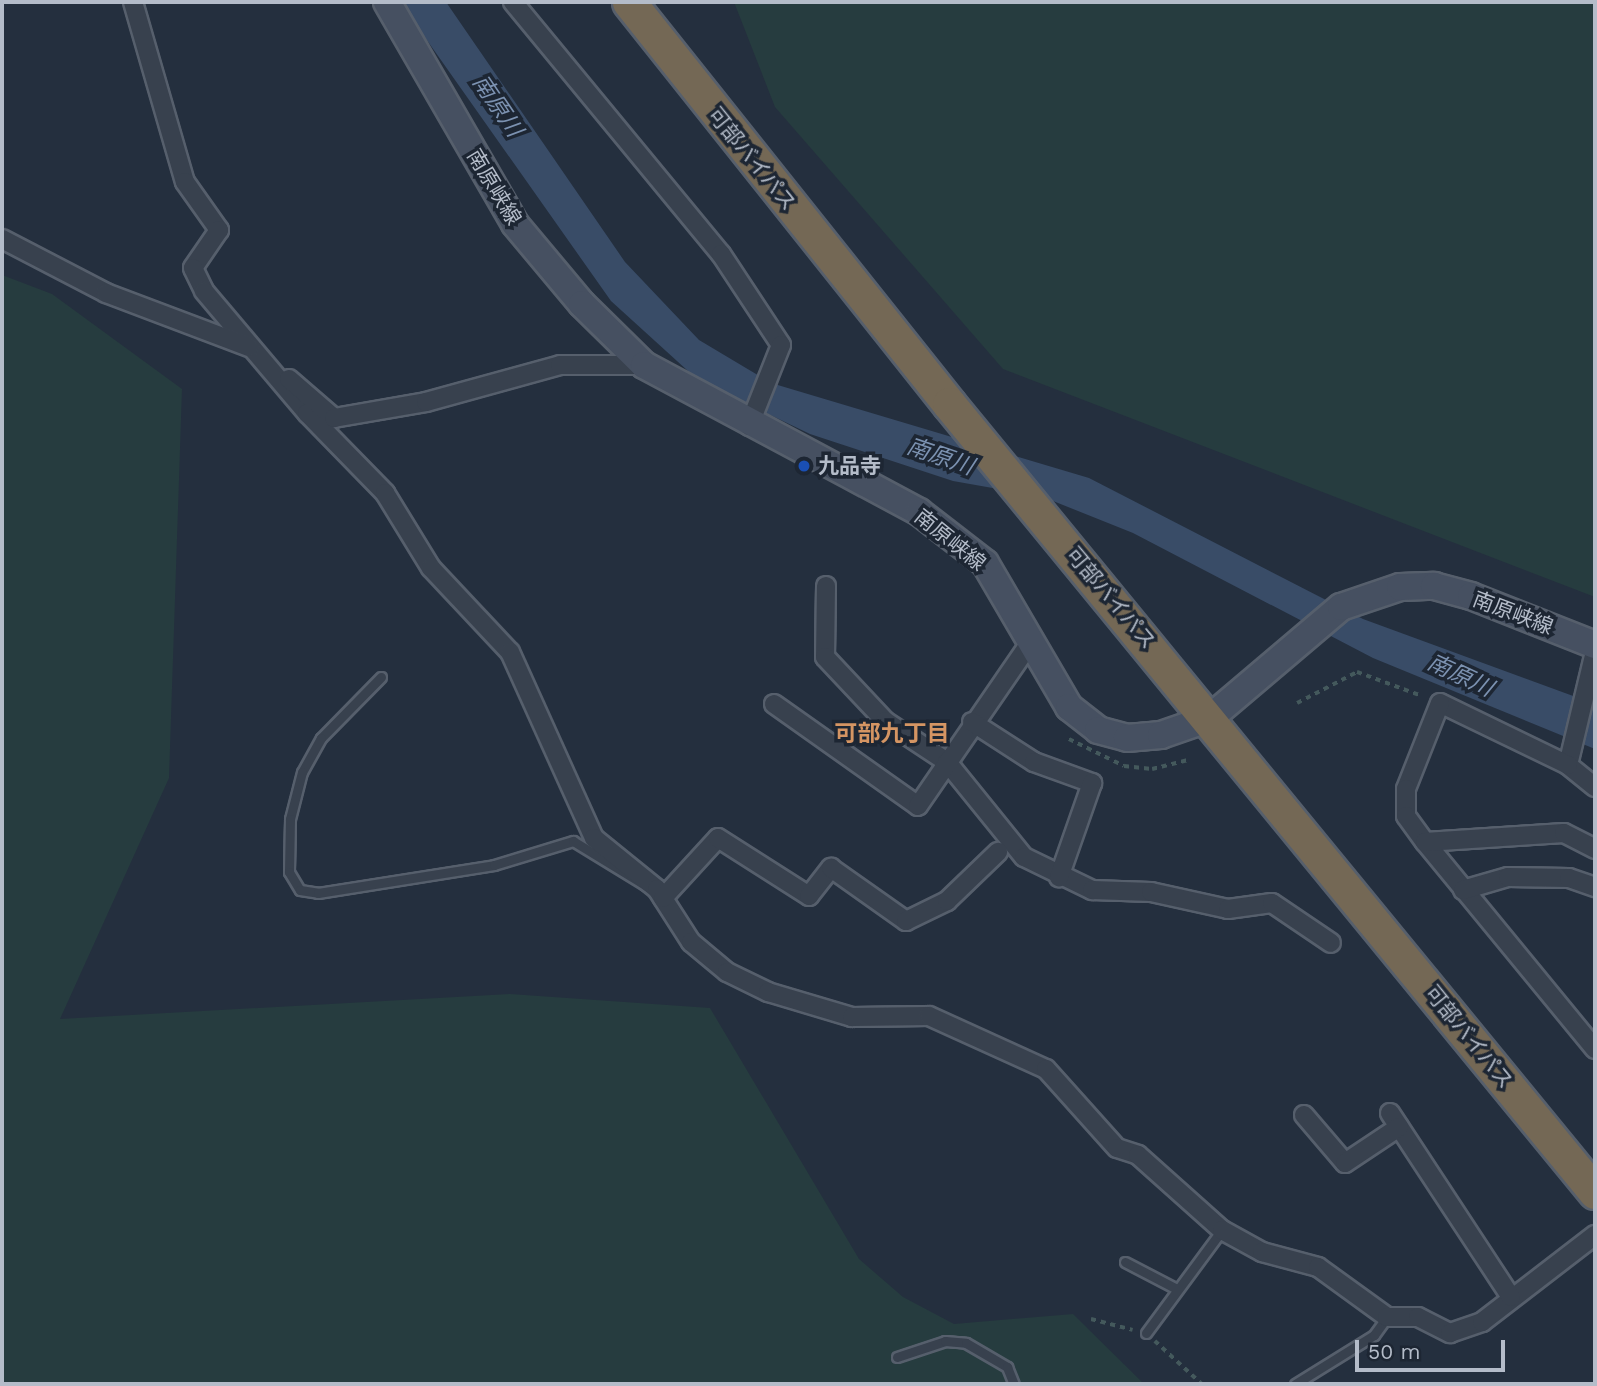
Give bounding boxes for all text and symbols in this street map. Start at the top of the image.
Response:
water label: 南原川 [466,70,528,142]
street label: 可部バイパス [703,102,801,216]
street label: 南原峡線 [462,145,526,229]
water label: 南原川 [903,433,977,481]
place label: 九品寺 [818,453,881,479]
marker: 九品寺 [796,458,812,474]
street label: 南原峡線 [909,504,991,576]
street label: 可部バイパス [1061,542,1161,654]
street label: 南原峡線 [1469,586,1557,640]
water label: 南原川 [1423,649,1497,703]
district label: 可部九丁目 [835,720,949,748]
street label: 可部バイパス [1420,980,1518,1094]
scale bar [1359,1326,1510,1370]
text: 50 m [1368,1339,1420,1364]

